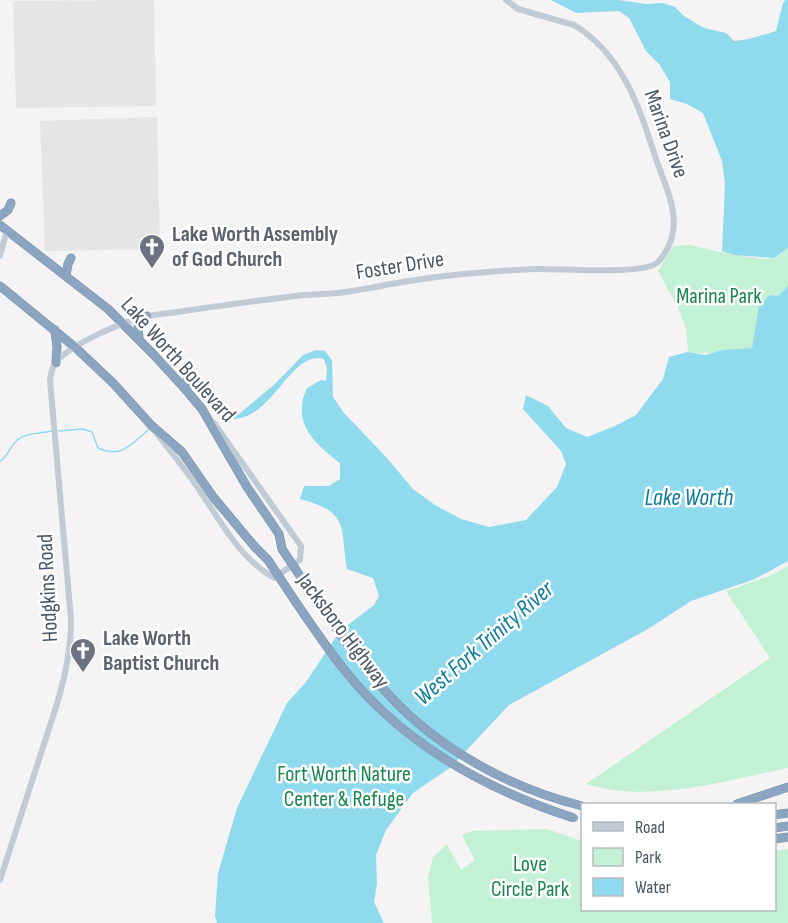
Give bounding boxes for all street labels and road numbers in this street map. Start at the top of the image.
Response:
street label: Marina Drive [638,86,694,182]
street label: Foster Drive [354,246,446,286]
street label: Lake Worth Boulevard [115,292,241,428]
street label: Hodgkins Road [32,533,64,643]
street label: Jacksboro Highway [290,567,395,694]

